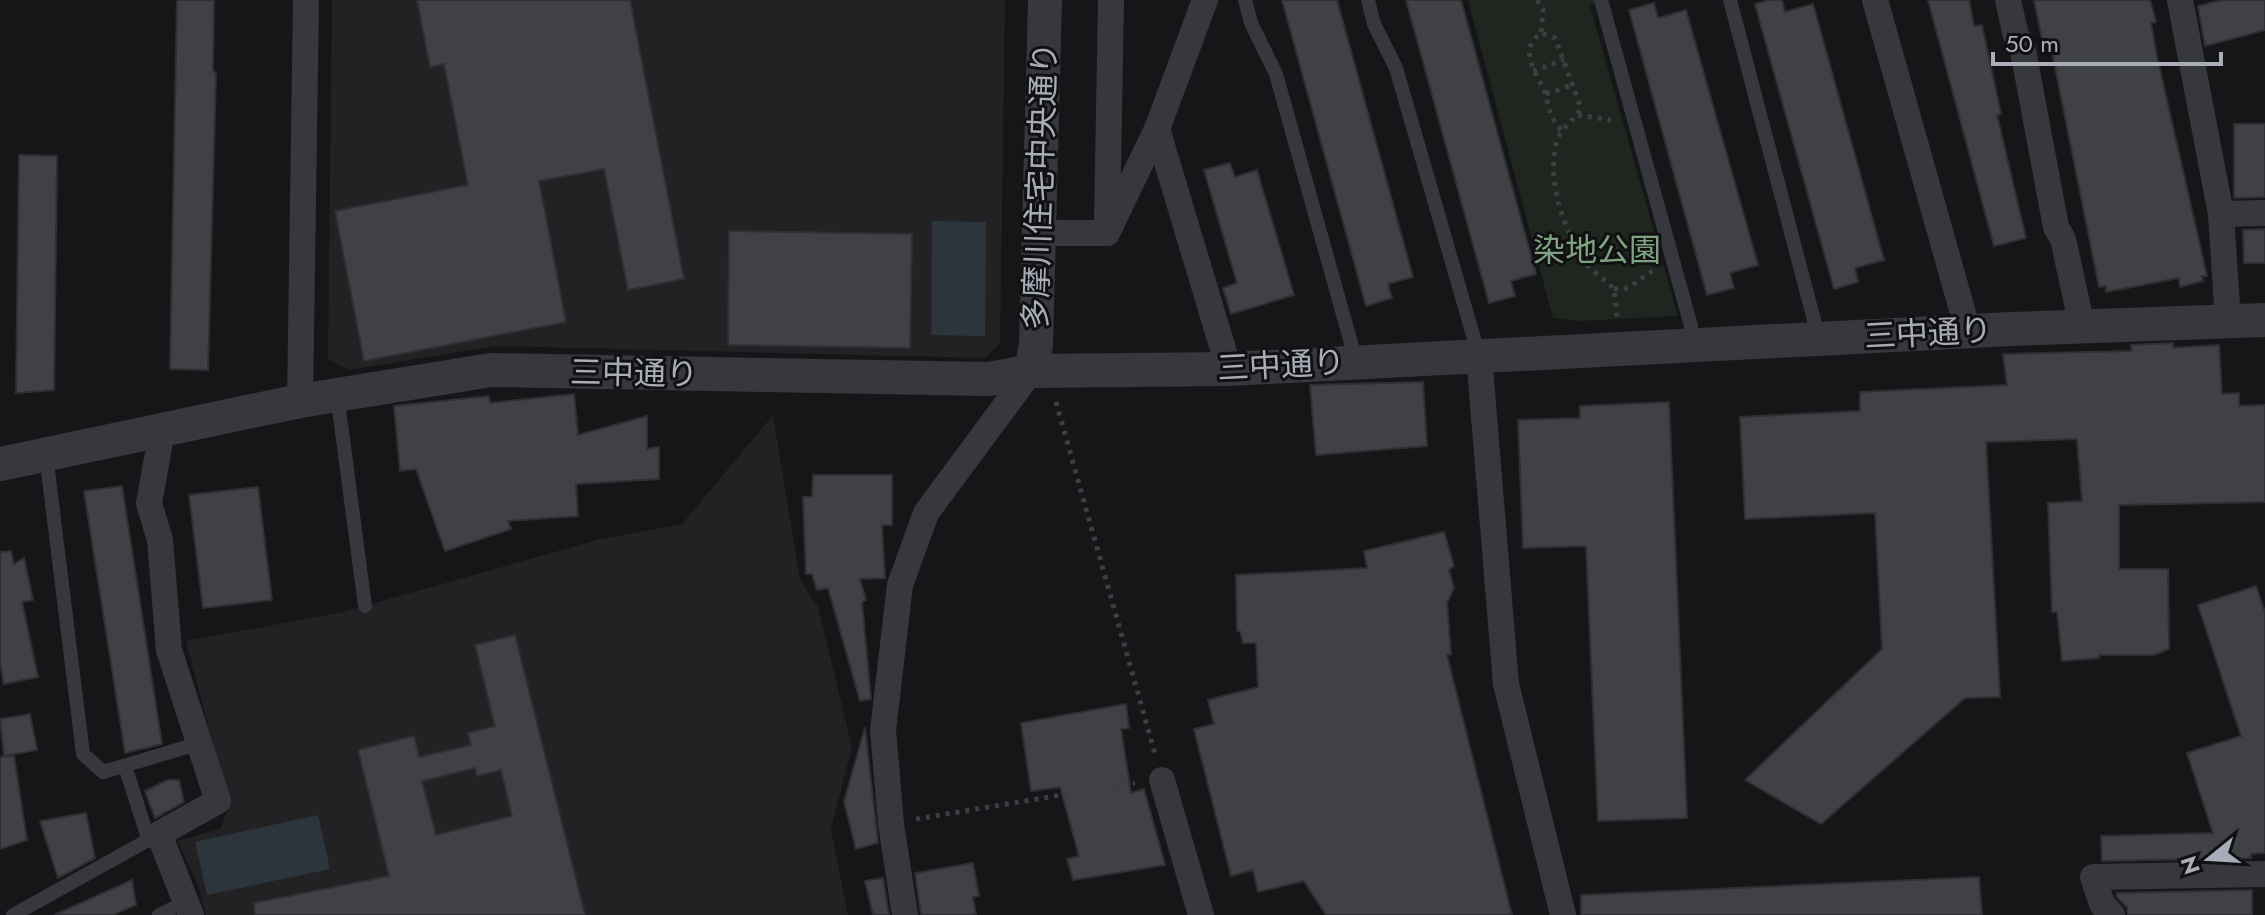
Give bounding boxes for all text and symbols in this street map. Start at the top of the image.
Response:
scale bar [1993,16,2221,66]
text: 50 m [2005,26,2059,61]
street label: 多摩川住宅中央通り [1012,41,1068,331]
park label: 染地公園 [1533,227,1661,273]
street label: 三中通り [1863,307,1993,359]
street label: 三中通り [1216,339,1346,391]
street label: 三中通り [570,349,698,397]
north arrow [2169,819,2249,899]
text: N [2172,852,2208,878]

